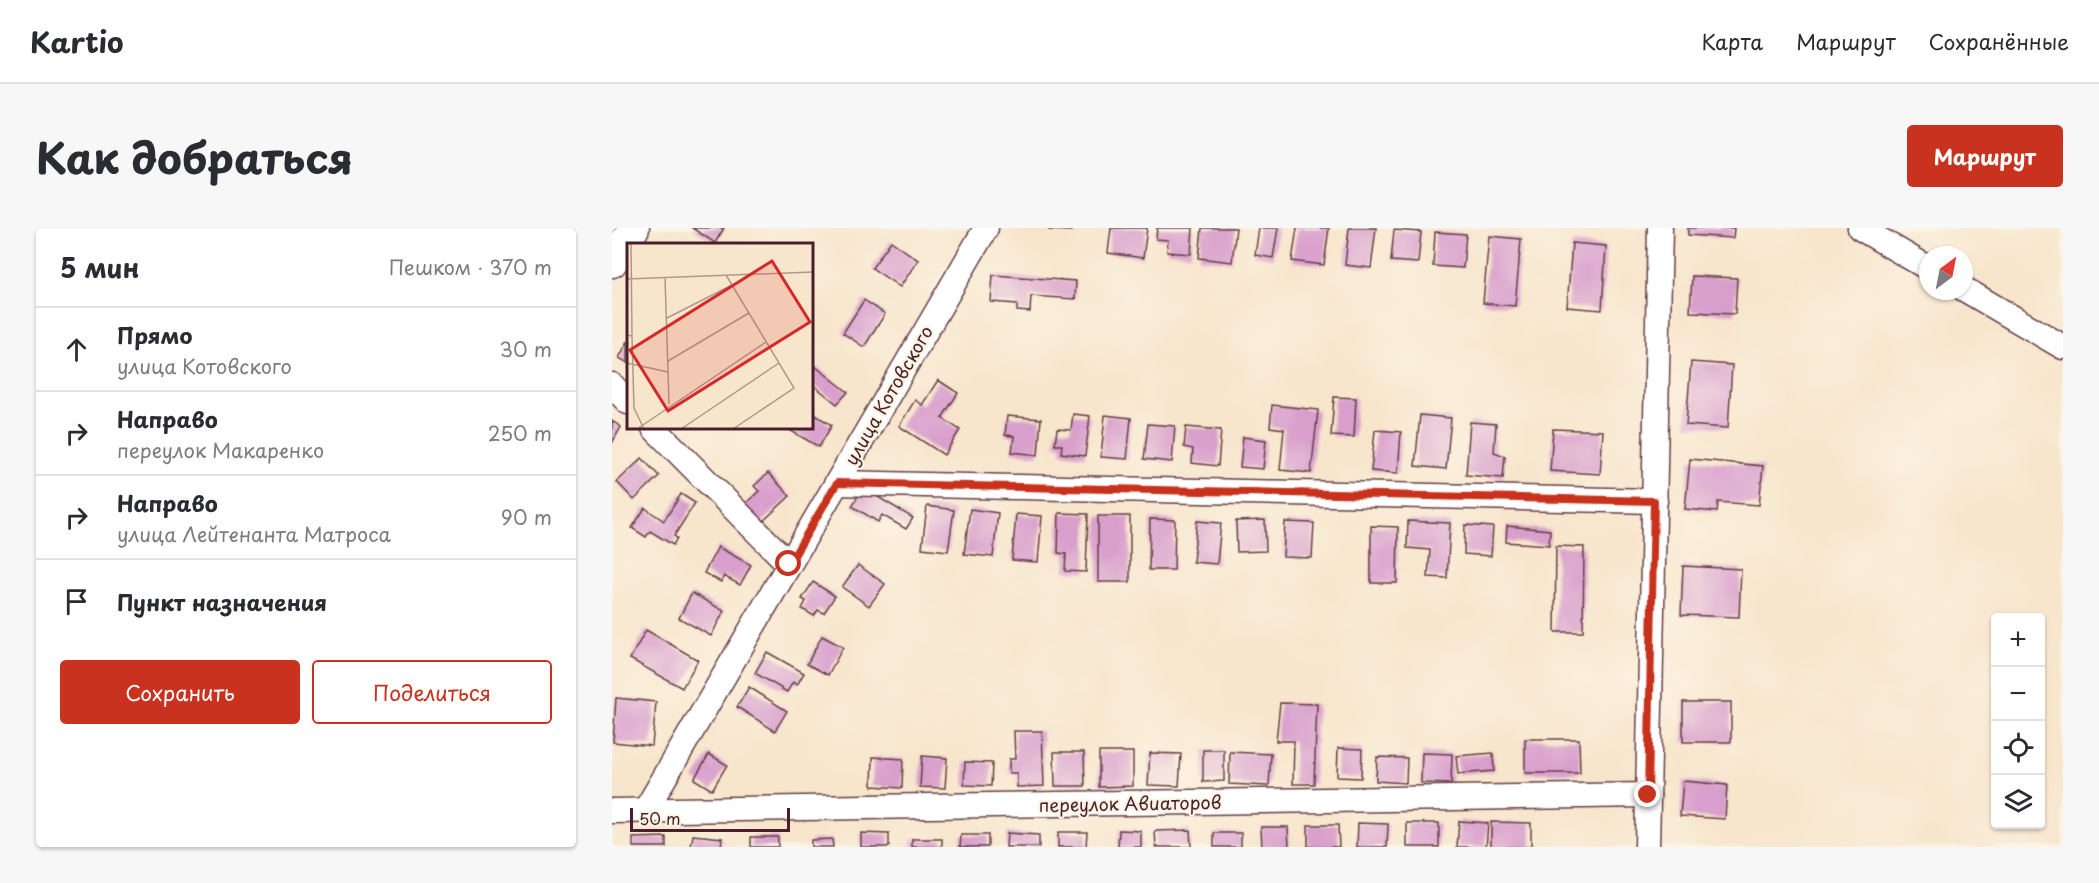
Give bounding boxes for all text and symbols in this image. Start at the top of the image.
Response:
text: Kartio [30,20,124,63]
text: Карта [1702,25,1763,57]
text: Маршрут [1796,25,1896,57]
text: Сохранённые [1929,25,2069,57]
text: Как добраться [36,125,353,188]
button: Маршрут [1907,125,2063,187]
inset map [627,243,813,429]
north arrow [1919,246,1973,300]
text: 5 мин [60,248,139,287]
text: Пешком · 370 m [389,252,552,282]
text: Прямо [117,318,192,351]
street label: улица Котовского [837,320,939,470]
icon: ahead [60,333,93,366]
text: 30 m [499,334,552,364]
text: улица Котовского [117,351,292,381]
text: Направо [117,402,218,435]
icon: right [60,417,93,450]
text: 250 m [488,418,552,448]
text: переулок Макаренко [117,435,324,465]
text: Направо [117,486,218,519]
icon: right [60,501,93,534]
text: 90 m [501,502,552,532]
text: улица Лейтенанта Матроса [117,519,391,549]
route start [775,550,801,576]
icon: arrive [60,585,93,618]
text: Пункт назначения [117,585,327,618]
map controls [1991,613,2045,829]
button: + [1991,613,2045,667]
button: Сохранить [60,660,300,724]
button: Поделиться [312,660,552,724]
button: − [1991,667,2045,721]
button: locate [1991,721,2045,775]
button: layers [1991,775,2045,829]
route end [1634,781,1660,807]
street label: переулок Авиаторов [1038,788,1222,818]
scale bar [630,805,790,832]
text: 50 m [639,806,680,830]

